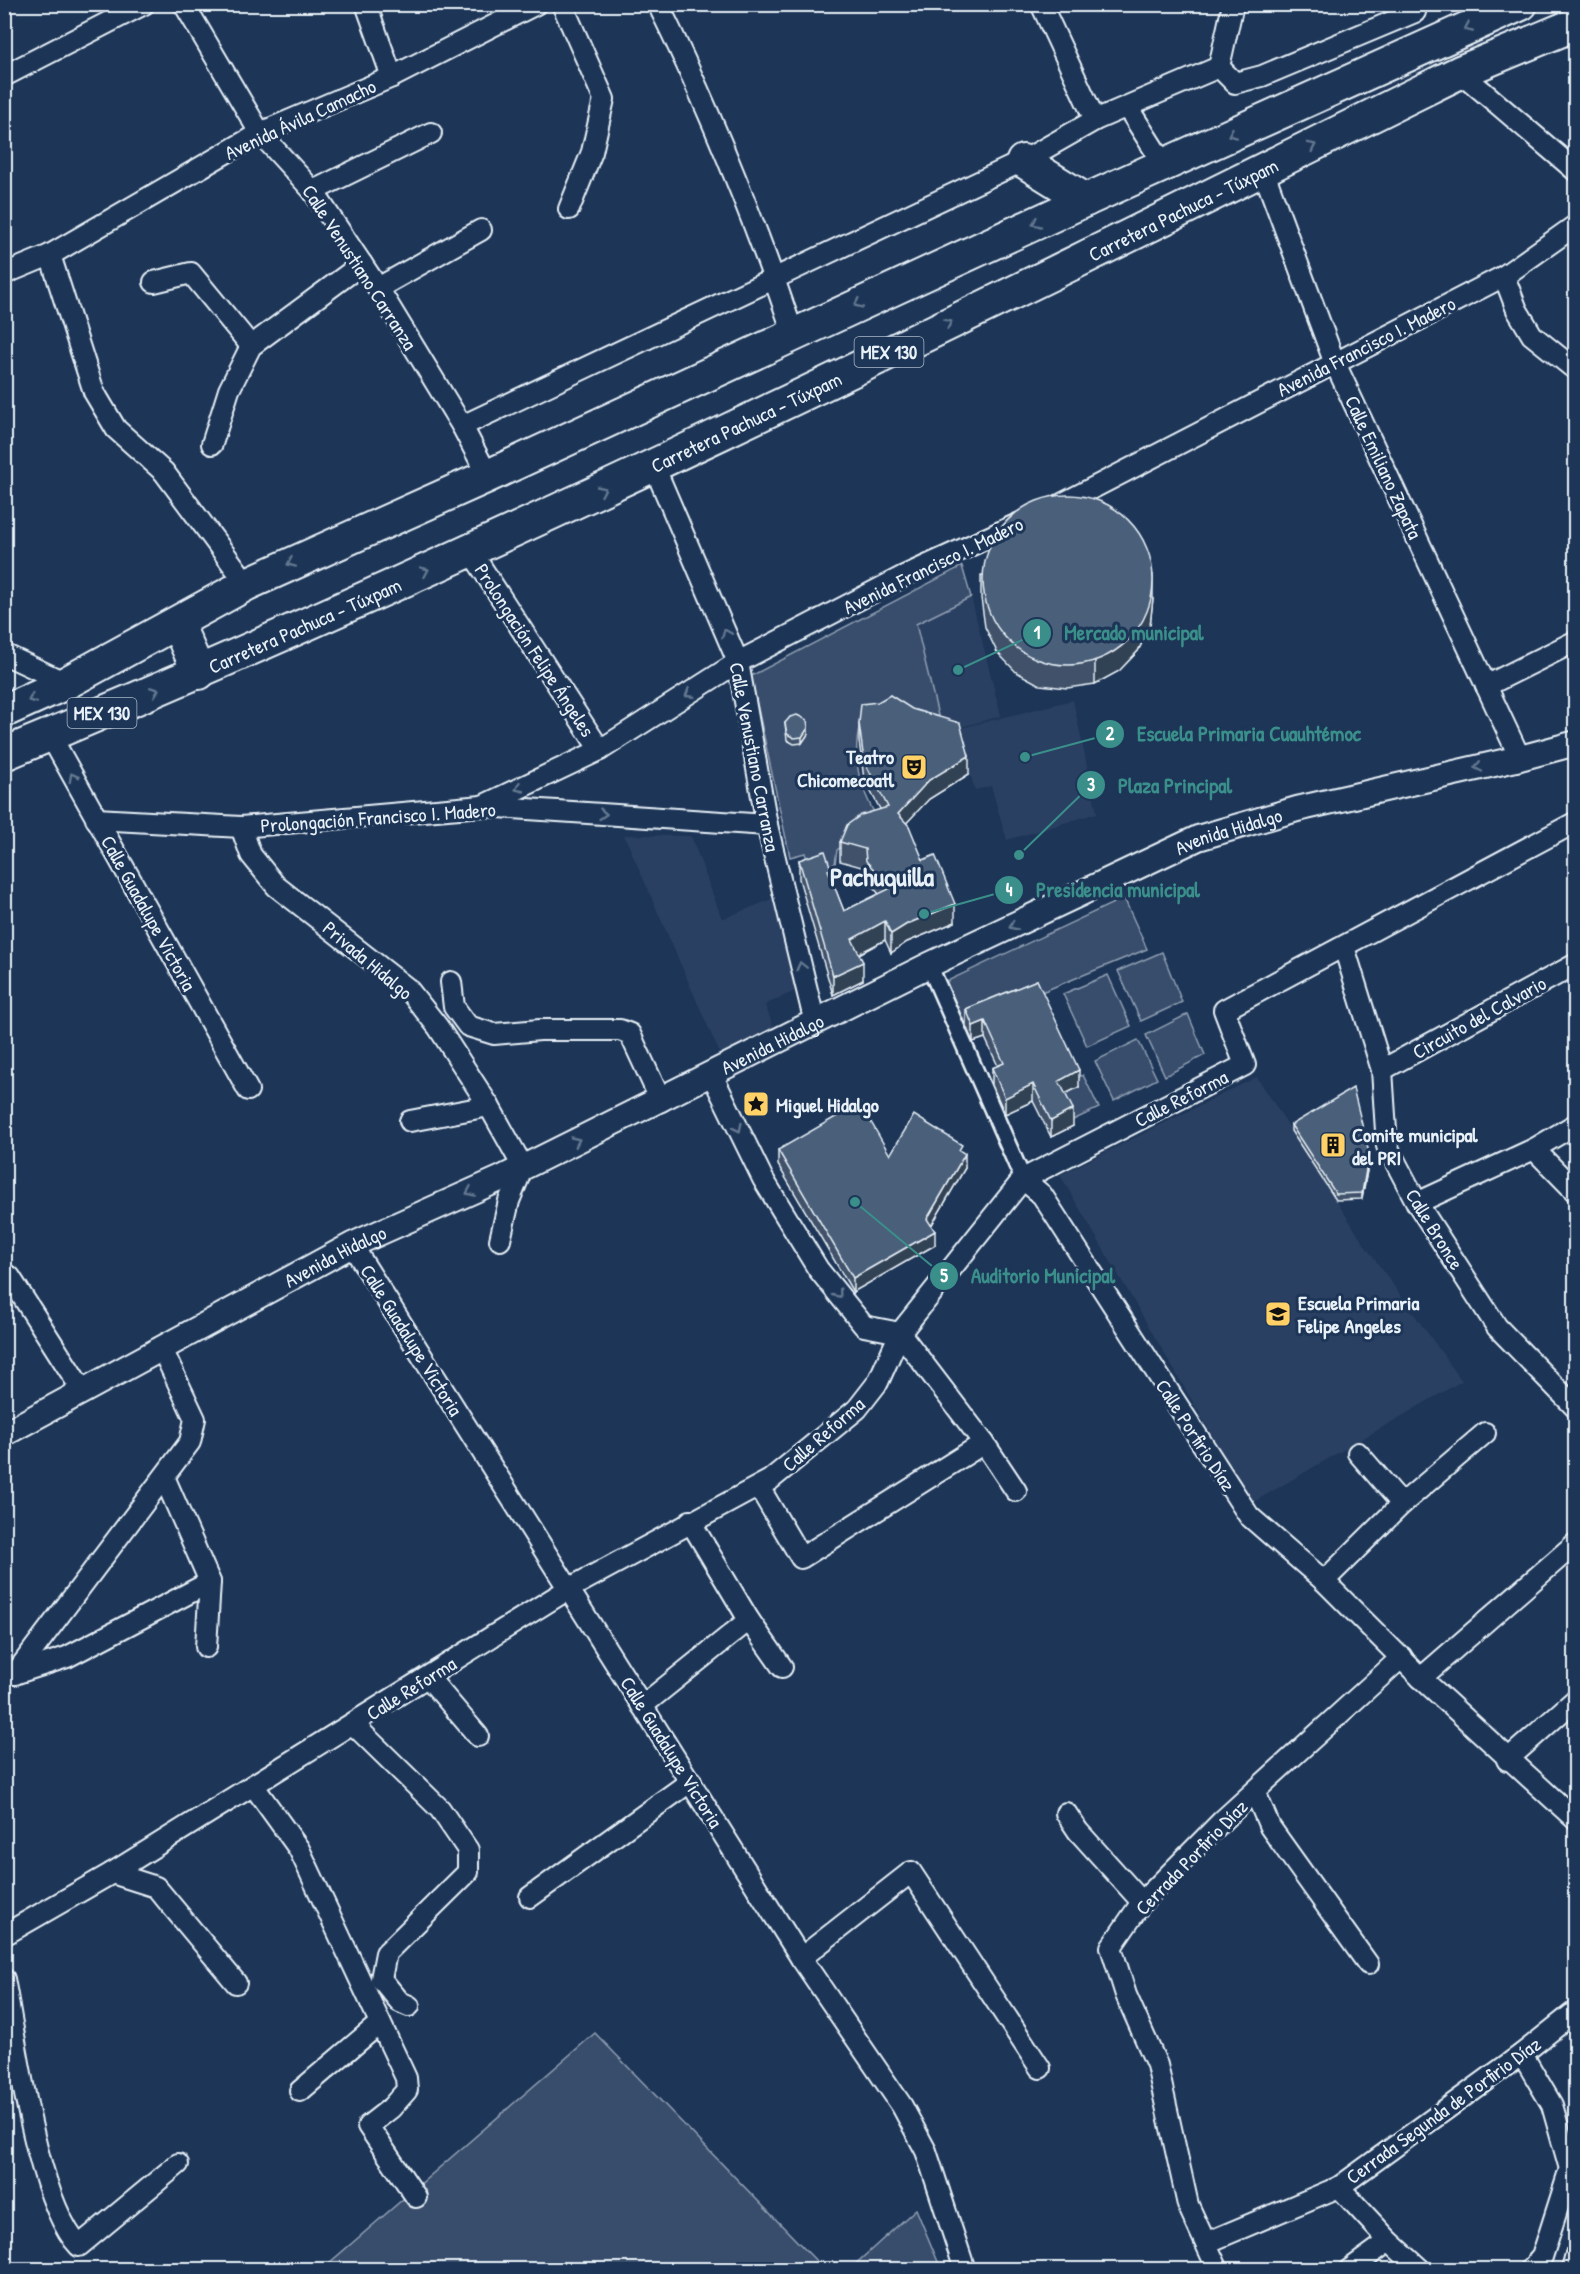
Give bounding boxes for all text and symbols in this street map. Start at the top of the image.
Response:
one-way arrow [1463,21,1474,33]
street label: Avenida Ávila Camacho [220,72,380,166]
one-way arrow [1228,127,1239,139]
one-way arrow [1306,142,1316,153]
street label: Carretera Pachuca - Túxpam [1084,151,1282,267]
street label: Calle Venustiano Carranza [296,179,424,355]
one-way arrow [1031,215,1042,227]
street label: Avenida Francisco I. Madero [1272,289,1460,403]
one-way arrow [854,296,865,308]
one-way arrow [941,319,952,331]
road number: MEX 130 [854,337,924,367]
street label: Carretera Pachuca - Túxpam [646,365,846,478]
street label: Calle Emiliano Zapata [1339,391,1429,543]
one-way arrow [595,485,606,497]
street label: Avenida Francisco I. Madero [839,510,1027,620]
one-way arrow [286,556,297,568]
street label: Prolongación Felipe Ángeles [469,558,601,742]
one-way arrow [418,566,429,578]
street label: Carretera Pachuca - Túxpam [204,570,405,679]
callout: Mercado municipal [1022,613,1215,652]
text: Mercado municipal [1064,618,1204,648]
text: 1 [1034,620,1041,645]
one-way arrow [721,629,733,640]
street label: Calle Venustiano Carranza [723,660,787,854]
one-way arrow [149,686,160,698]
one-way arrow [685,686,695,698]
one-way arrow [27,691,38,703]
road number: MEX 130 [68,698,136,728]
callout: Escuela Primaria Cuauhtémoc [1095,714,1373,753]
text: Escuela Primaria Cuauhtémoc [1137,719,1362,748]
text: 2 [1106,721,1115,746]
place label: Teatro Chicomecoatl [797,743,895,793]
theatre icon: Teatro Chicomecoatl [899,752,929,782]
one-way arrow [1473,760,1483,773]
callout: Plaza Principal [1076,766,1244,805]
text: Plaza Principal [1118,771,1232,801]
text: 3 [1087,772,1095,797]
one-way arrow [69,773,80,783]
one-way arrow [514,781,525,793]
street label: Prolongación Francisco I. Madero [259,795,497,839]
street label: Avenida Hidalgo [1170,801,1285,861]
one-way arrow [598,807,607,820]
street label: Calle Guadalupe Victoria [95,830,203,996]
district label: Pachuquilla [830,859,935,895]
callout: Presidencia municipal [994,871,1212,910]
text: Presidencia municipal [1036,875,1200,905]
text: 4 [1006,877,1013,902]
street label: Privada Hidalgo [317,914,419,1006]
one-way arrow [1008,918,1019,930]
one-way arrow [796,961,809,971]
street label: Circuito del Calvario [1407,969,1551,1065]
street label: Avenida Hidalgo [716,1006,828,1080]
street label: Calle Reforma [1130,1063,1232,1133]
place icon: Miguel Hidalgo [741,1089,771,1119]
place label: Miguel Hidalgo [776,1091,879,1119]
one-way arrow [731,1121,742,1132]
place label: Comite municipal del PRI [1352,1121,1478,1171]
building icon: Comite municipal del PRI [1318,1130,1348,1160]
one-way arrow [569,1137,580,1149]
street label: Calle Bronce [1400,1183,1470,1275]
one-way arrow [466,1185,477,1197]
street label: Avenida Hidalgo [279,1218,390,1293]
callout: Auditorio Municipal [929,1256,1127,1295]
street label: Calle Guadalupe Victoria [354,1259,470,1421]
text: Auditorio Municipal [971,1261,1115,1291]
text: 5 [940,1263,948,1288]
one-way arrow [831,1287,842,1298]
place label: Escuela Primaria Felipe Angeles [1297,1289,1419,1340]
school or university icon: Escuela Primaria Felipe Angeles [1263,1299,1293,1329]
street label: Calle Porfirio Díaz [1150,1374,1243,1497]
street label: Calle Reforma [776,1390,870,1477]
street label: Calle Reforma [361,1650,461,1726]
street label: Calle Guadalupe Victoria [614,1671,730,1833]
street label: Cerrada Porfirio Díaz [1129,1793,1253,1921]
street label: Cerrada Segunda de Porfirio Díaz [1340,2030,1546,2190]

